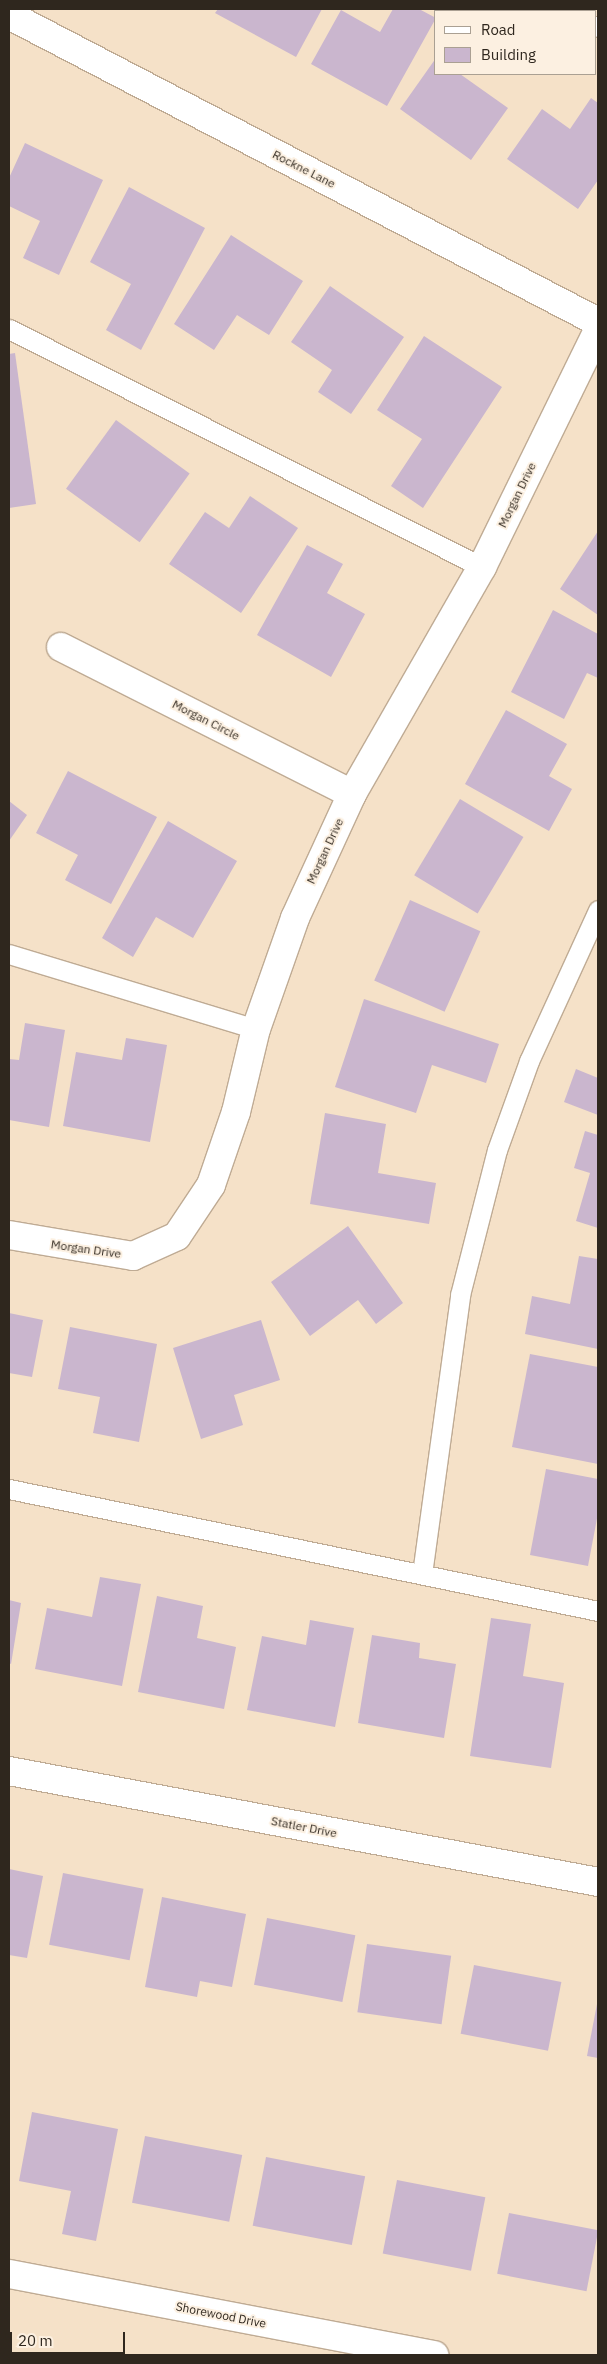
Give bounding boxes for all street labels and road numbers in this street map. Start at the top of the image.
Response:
street label: Rockne Lane [270,147,338,191]
street label: Morgan Drive [495,460,539,530]
street label: Morgan Circle [170,697,242,743]
street label: Morgan Drive [304,816,346,886]
street label: Morgan Drive [50,1237,122,1261]
street label: Statler Drive [270,1814,338,1840]
street label: Shorewood Drive [175,2299,267,2331]

